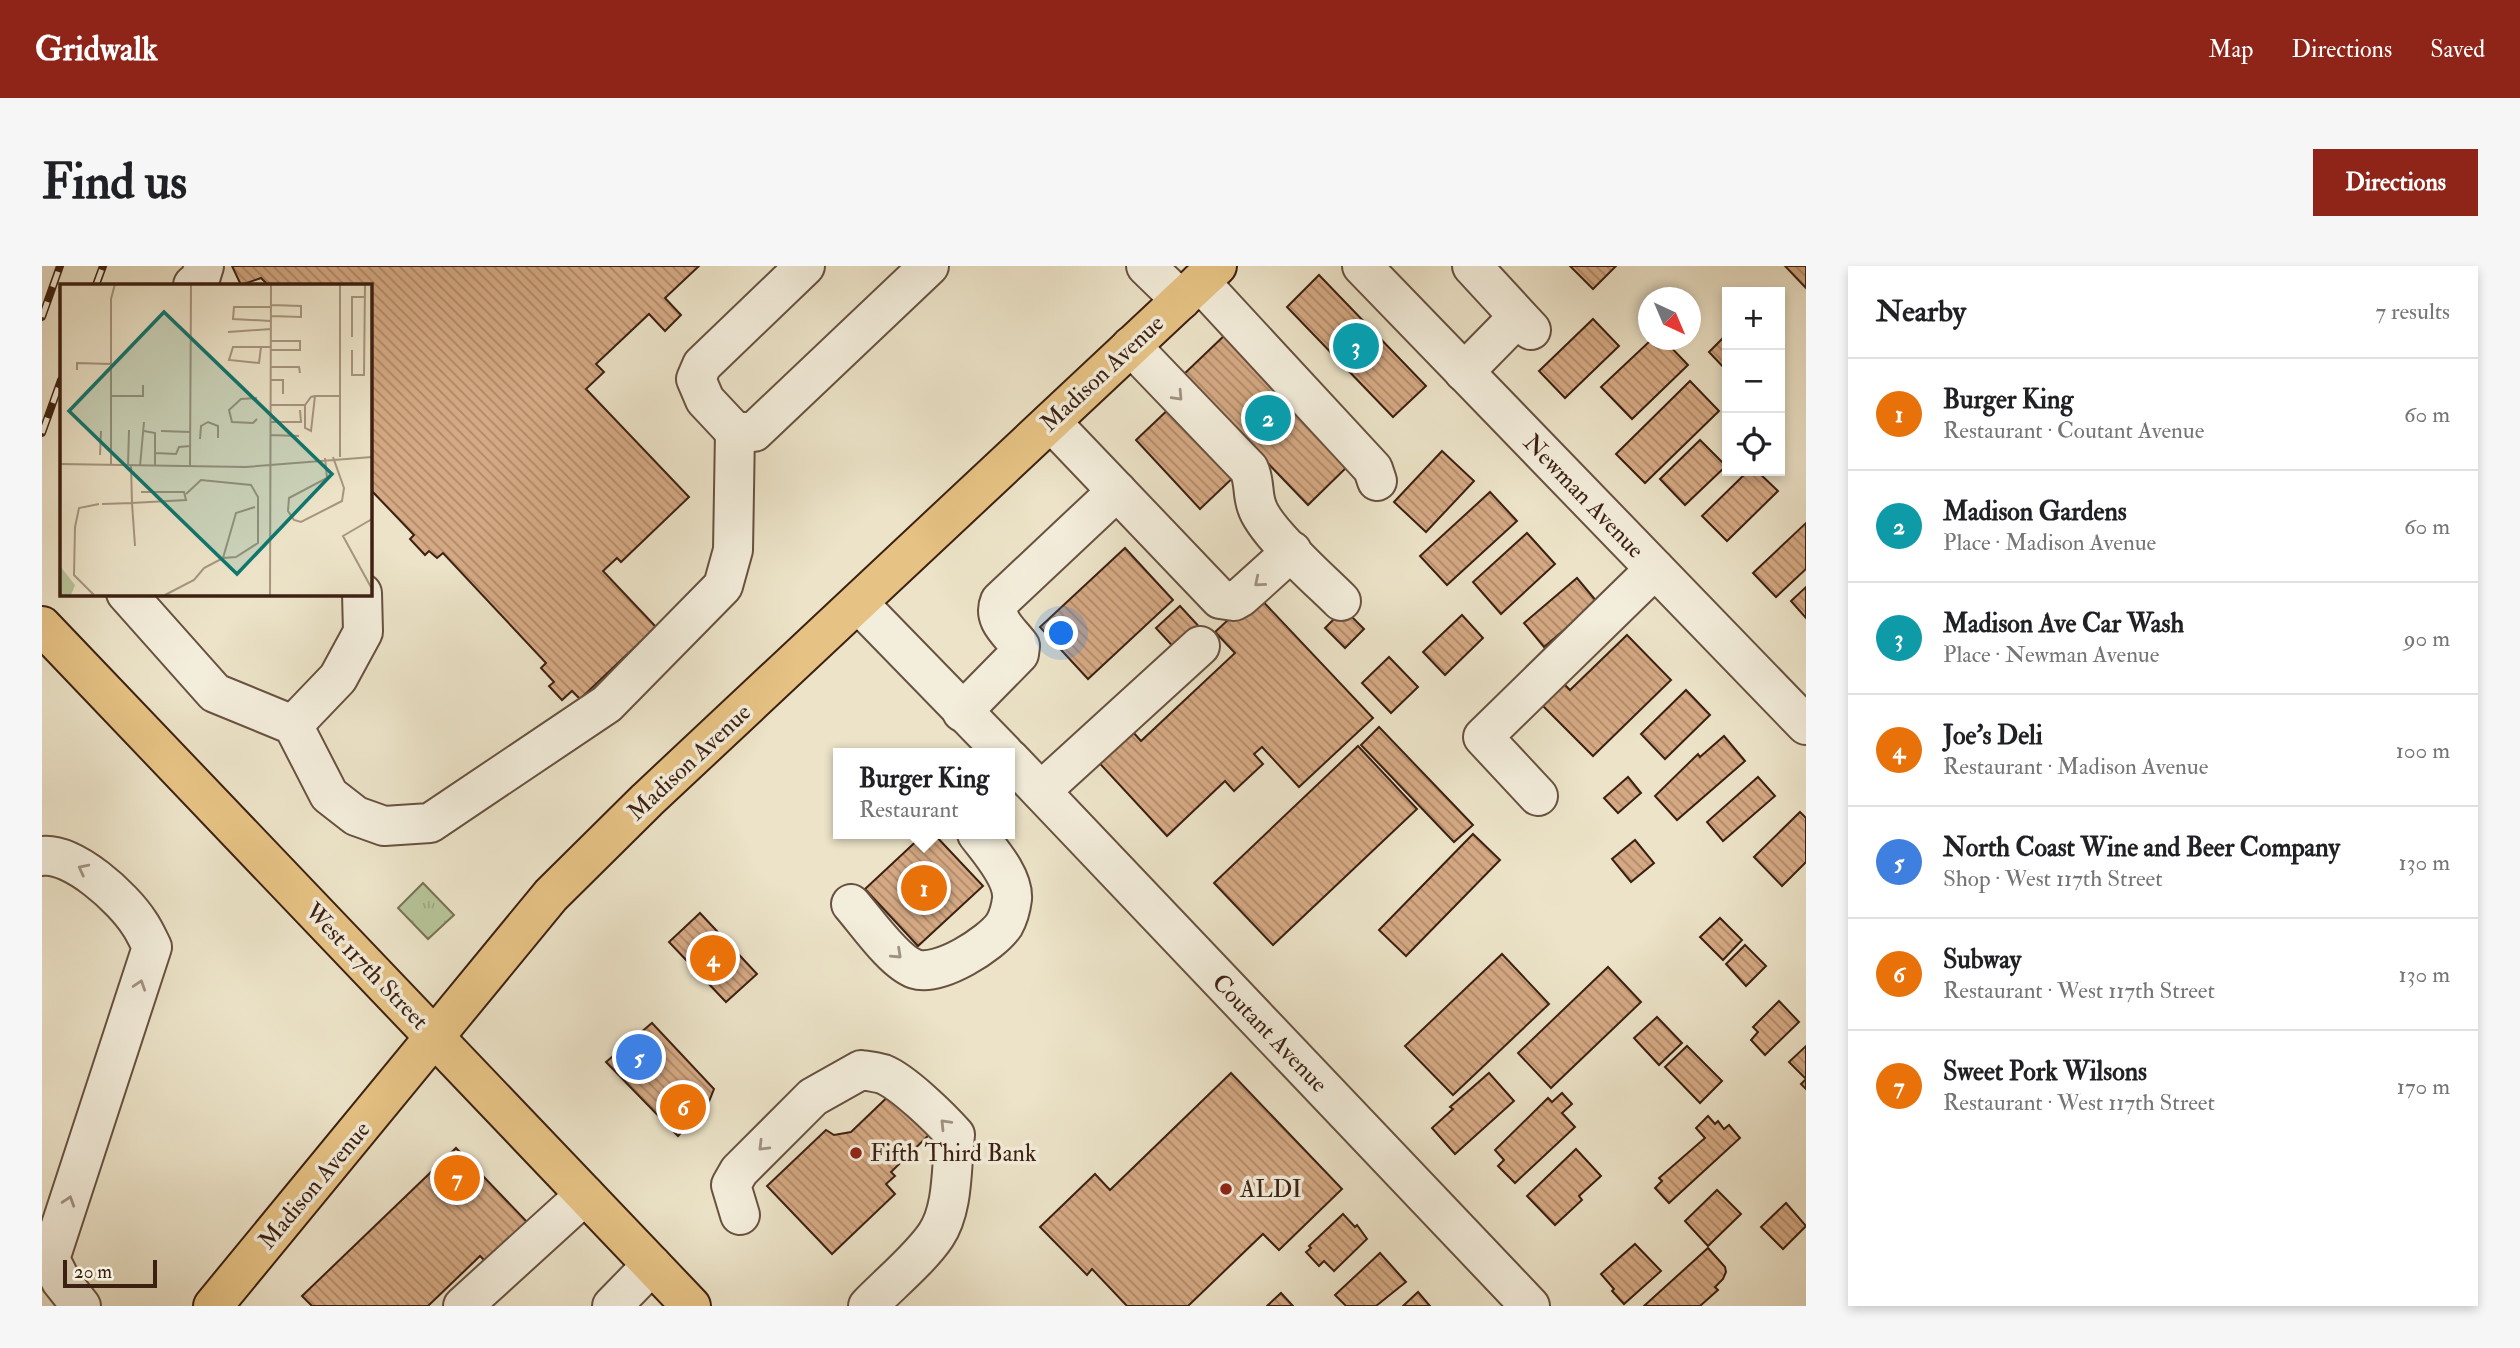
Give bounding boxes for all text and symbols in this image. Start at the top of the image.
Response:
text: Gridwalk [35,29,158,70]
text: Map [2208,34,2253,65]
text: Directions [2291,34,2392,65]
text: Saved [2430,34,2485,65]
button: Directions [2313,149,2478,216]
text: Find us [42,152,187,213]
inset map [60,284,371,595]
north arrow [1638,287,1701,350]
map controls [1722,287,1785,476]
button: + [1722,287,1785,350]
text: Nearby [1876,293,1966,330]
text: 7 results [2376,297,2450,326]
street label: Madison Avenue [1034,308,1171,439]
pin: 3 [1333,320,1379,372]
button: − [1722,350,1785,413]
text: Burger King [1943,384,2073,416]
one-way arrow [1170,388,1182,401]
pin: 2 [1245,392,1291,444]
text: 1 [1895,400,1903,429]
text: 60 m [2404,400,2450,429]
button: locate [1722,413,1785,476]
text: Restaurant · Coutant Avenue [1943,416,2204,445]
street label: Newman Avenue [1517,428,1651,565]
text: Madison Gardens [1943,496,2127,528]
text: 2 [1893,512,1905,541]
text: 60 m [2404,512,2450,541]
text: Place · Madison Avenue [1943,528,2156,557]
one-way arrow [1254,574,1267,586]
text: Madison Ave Car Wash [1943,608,2184,640]
your location [1044,616,1078,650]
text: 3 [1895,624,1903,653]
text: 90 m [2404,624,2450,653]
text: Place · Newman Avenue [1943,640,2159,669]
street label: Madison Avenue [621,697,758,828]
text: Joe's Deli [1943,720,2043,752]
text: 4 [1893,736,1905,765]
text: 100 m [2396,736,2450,765]
popup [833,748,1015,839]
text: Restaurant · Madison Avenue [1943,752,2208,781]
text: Burger King [859,763,989,795]
text: Restaurant [859,795,959,824]
text: North Coast Wine and Beer Company [1943,832,2340,864]
text: 5 [1894,848,1904,877]
text: 130 m [2398,848,2450,877]
pin: 1 [901,862,947,914]
one-way arrow [78,864,90,878]
text: Shop · West 117th Street [1943,864,2163,893]
street label: West 117th Street [298,896,435,1037]
pin: 4 [690,932,736,984]
text: Subway [1943,944,2021,976]
one-way arrow [889,946,902,959]
text: 6 [1893,960,1905,989]
text: 130 m [2398,960,2450,989]
street label: Coutant Avenue [1205,967,1334,1099]
text: Restaurant · West 117th Street [1943,976,2215,1005]
one-way arrow [132,979,146,992]
pin: 5 [616,1031,662,1083]
text: Sweet Pork Wilsons [1943,1056,2147,1088]
text: 7 [1894,1072,1904,1101]
text: 170 m [2397,1072,2450,1101]
pin: 6 [660,1081,706,1133]
text: Restaurant · West 117th Street [1943,1088,2215,1117]
street label: Madison Avenue [252,1115,377,1256]
one-way arrow [940,1119,953,1132]
one-way arrow [759,1138,772,1151]
place label: Fifth Third Bank [870,1138,1037,1169]
marker: Fifth Third Bank [848,1145,864,1161]
pin: 7 [434,1152,480,1204]
place label: ALDI [1239,1174,1302,1205]
marker: ALDI [1218,1181,1234,1197]
one-way arrow [61,1196,75,1208]
scale bar [63,1257,158,1289]
text: 20 m [74,1260,112,1284]

